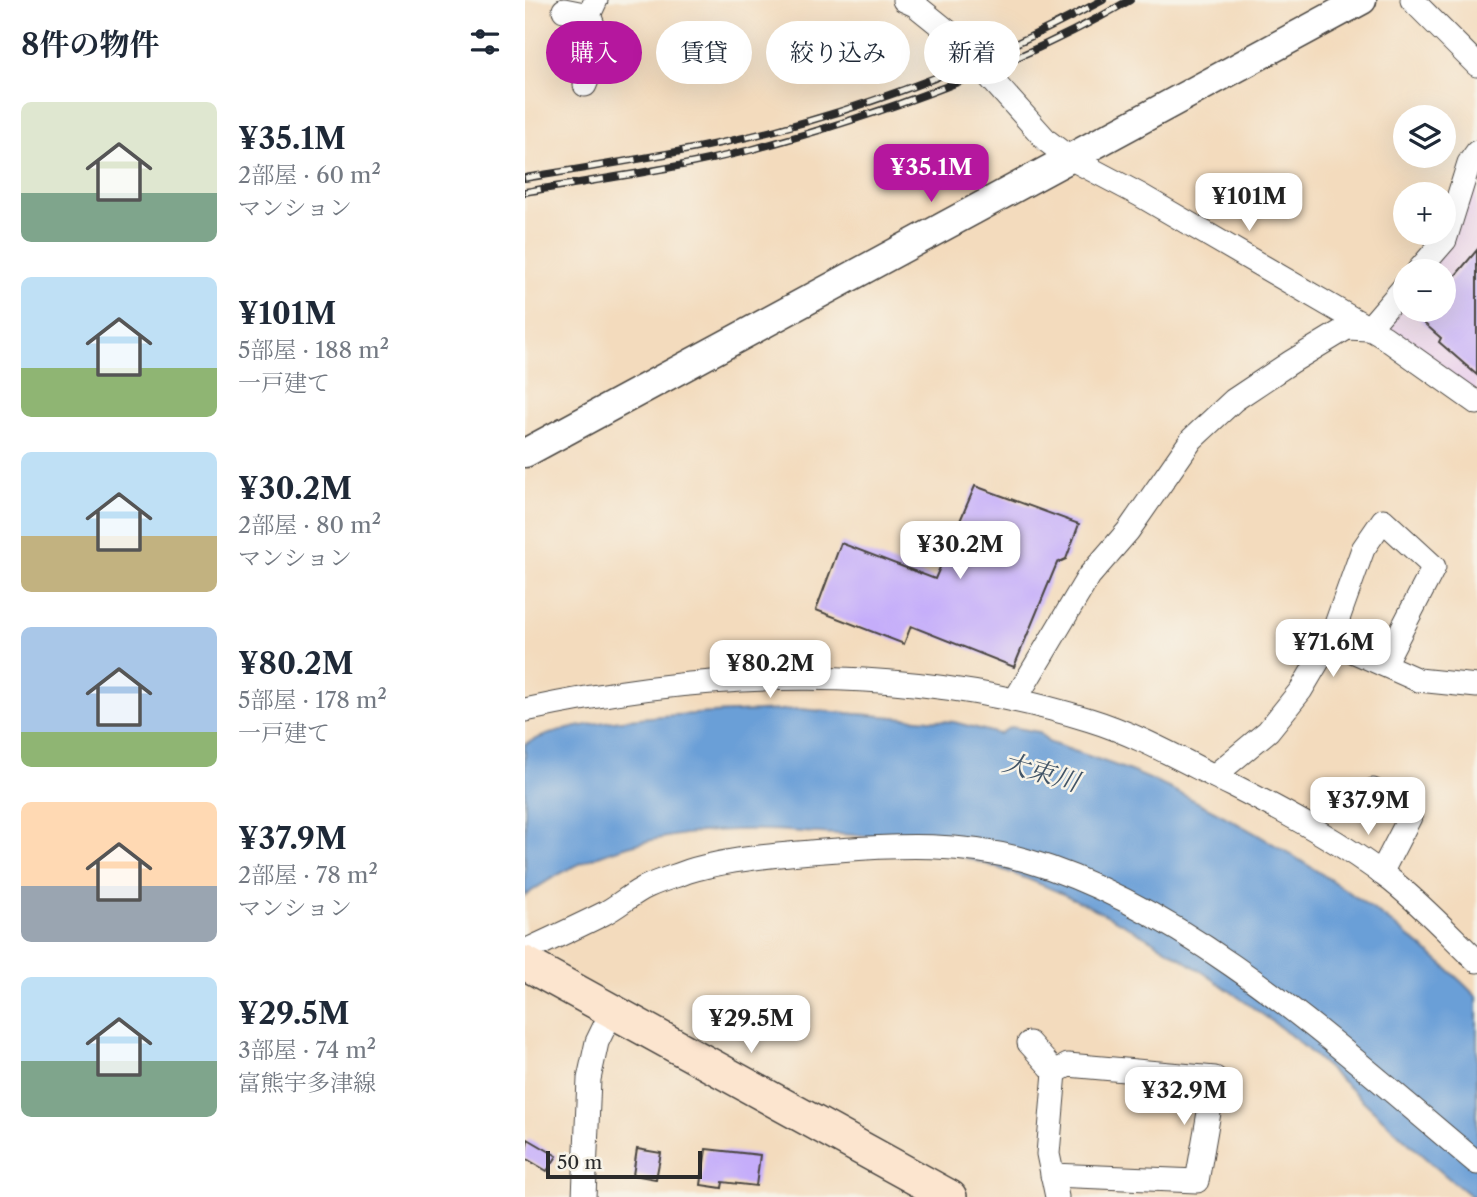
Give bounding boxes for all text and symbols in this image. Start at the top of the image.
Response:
chip: 購入 [546,21,642,84]
chip: 賃貸 [656,21,752,84]
chip: 絞り込み [766,21,910,84]
chip: 新着 [924,21,1020,84]
icon: filters [466,23,504,61]
text: 8件の物件 [21,26,159,63]
map controls [1393,105,1456,322]
button: layers [1393,105,1456,168]
text: ¥35.1M [238,120,346,157]
icon: home [77,130,161,214]
pin: ¥35.1M [874,144,988,204]
text: ¥35.1M [890,153,972,181]
text: 2部屋 · 60 m² [238,161,381,189]
pin: ¥101M [1200,174,1298,233]
text: ¥101M [1211,182,1287,210]
button: + [1393,182,1456,245]
text: マンション [238,194,352,222]
button: − [1393,259,1456,322]
text: ¥101M [238,295,336,332]
icon: home [77,305,161,389]
text: 5部屋 · 188 m² [238,336,389,364]
text: 一戸建て [238,369,330,397]
text: ¥30.2M [238,470,352,507]
icon: home [77,480,161,564]
text: 2部屋 · 80 m² [238,511,381,539]
pin: ¥30.2M [903,522,1017,581]
text: ¥30.2M [916,530,1004,558]
text: マンション [238,544,352,572]
pin: ¥71.6M [1276,620,1390,679]
text: ¥71.6M [1292,628,1374,656]
pin: ¥80.2M [713,640,827,700]
text: ¥80.2M [238,645,354,682]
text: ¥80.2M [726,649,814,677]
icon: home [77,655,161,739]
text: 5部屋 · 178 m² [238,686,387,714]
text: 一戸建て [238,719,330,747]
water label: 大束川 [999,746,1086,799]
pin: ¥37.9M [1311,778,1425,837]
text: ¥37.9M [1326,786,1410,814]
text: ¥37.9M [238,820,347,857]
icon: home [77,830,161,914]
text: 2部屋 · 78 m² [238,861,378,889]
text: マンション [238,894,352,922]
text: ¥29.5M [238,995,350,1032]
pin: ¥29.5M [694,996,808,1055]
text: ¥29.5M [708,1004,794,1032]
icon: home [77,1005,161,1089]
text: 3部屋 · 74 m² [238,1036,376,1064]
pin: ¥32.9M [1127,1068,1241,1127]
text: 富熊宇多津線 [238,1069,376,1097]
text: ¥32.9M [1141,1076,1227,1104]
scale bar [546,1148,702,1180]
text: 50 m [557,1151,602,1174]

